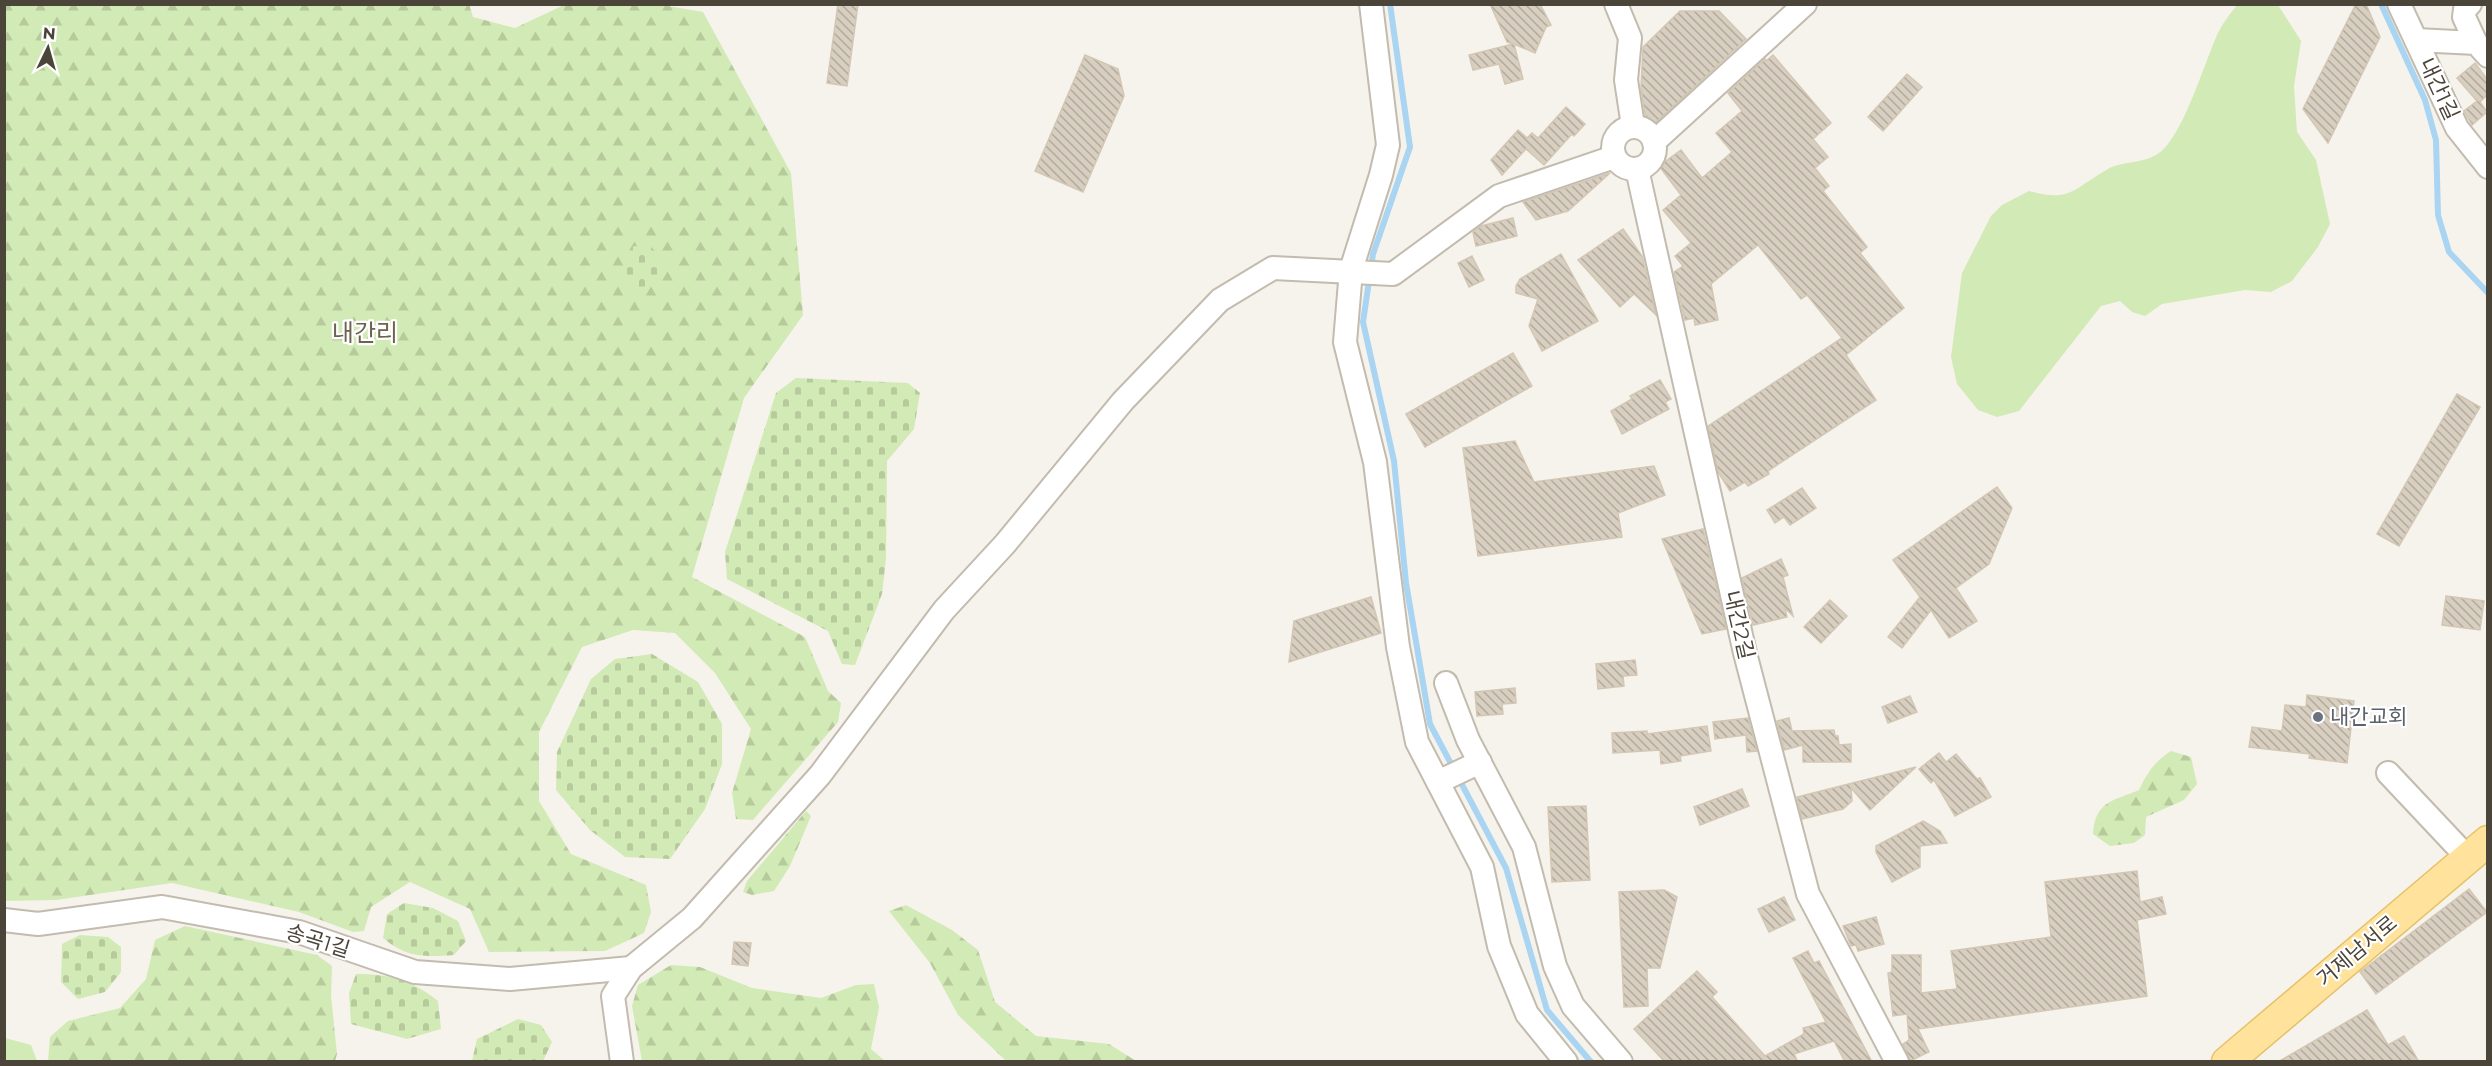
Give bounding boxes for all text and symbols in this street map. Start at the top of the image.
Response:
north arrow [18,18,78,78]
text: N [42,24,57,44]
street label: 내간1길 [2414,54,2465,124]
district label: 내간리 [332,318,398,347]
street label: 내간2길 [1719,588,1760,662]
place label: 내간교회 [2330,704,2407,729]
marker: 내간교회 [2311,710,2325,724]
street label: 거제남서로 [2312,910,2402,991]
street label: 송곡1길 [283,919,353,962]

